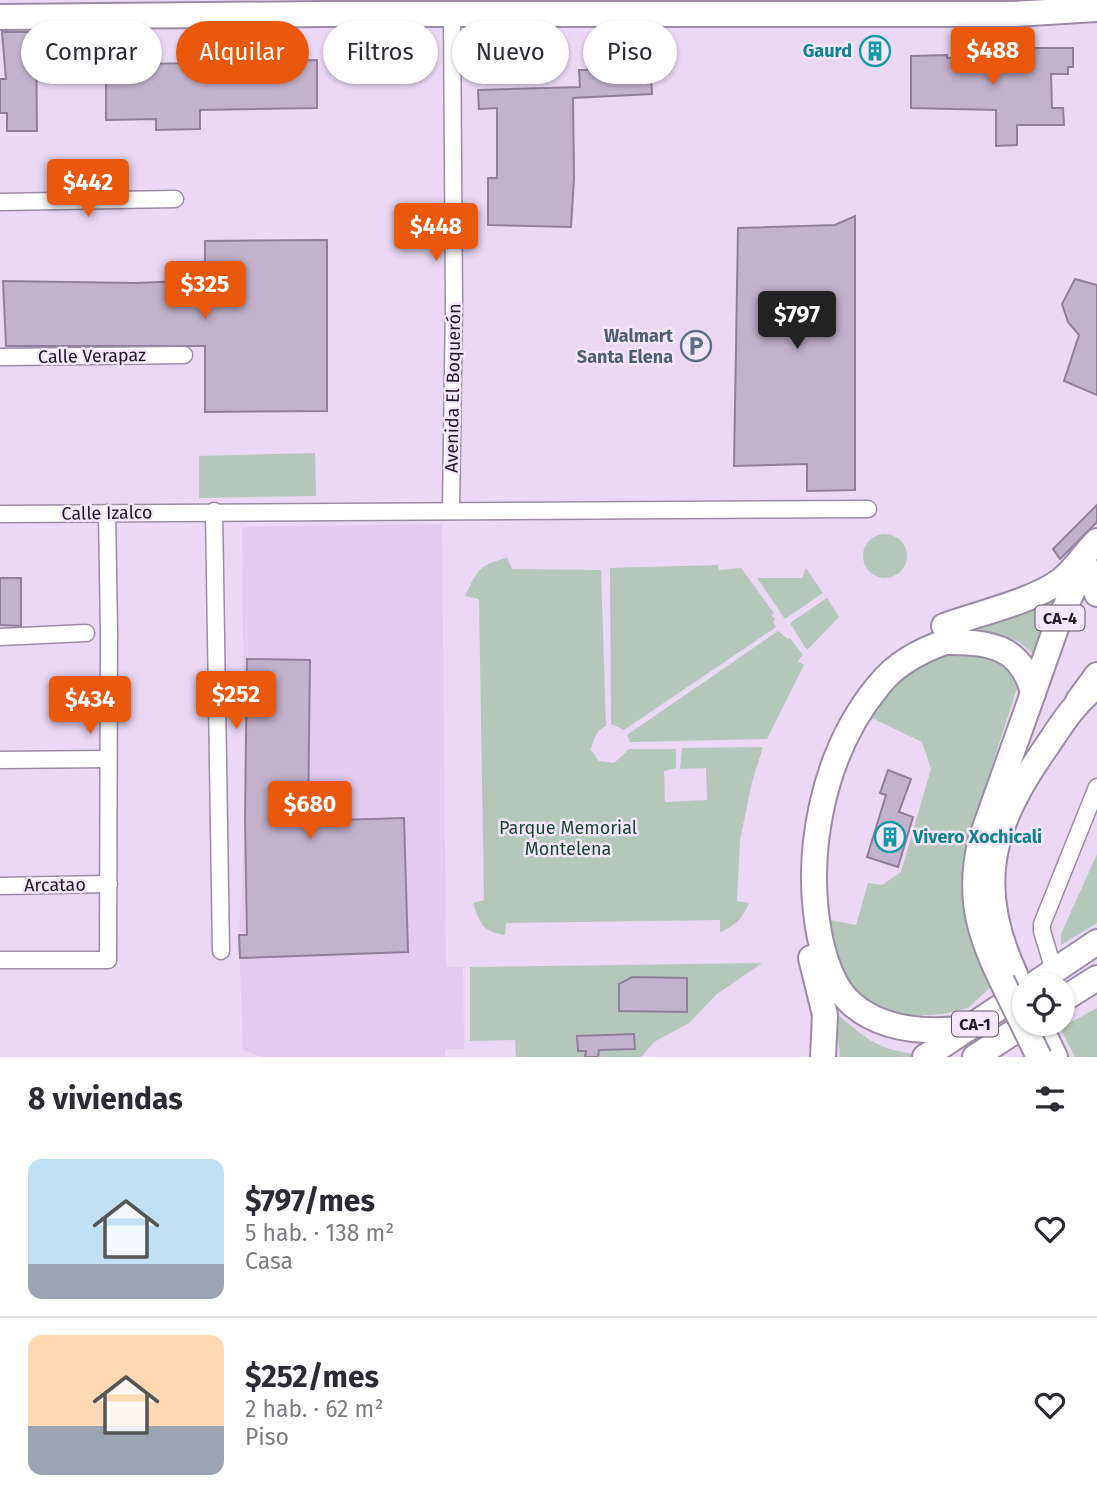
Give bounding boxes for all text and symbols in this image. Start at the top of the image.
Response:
chip: Comprar [21,21,162,84]
chip: Alquilar [176,21,309,84]
chip: Filtros [323,21,438,84]
chip: Nuevo [452,21,569,84]
chip: Piso [583,21,677,84]
pin: $488 [952,28,1034,87]
building icon: Gaurd [858,34,892,68]
text: $488 [967,36,1019,64]
place label: Gaurd [803,40,852,62]
pin: $442 [47,160,129,219]
text: $442 [63,168,113,196]
pin: $448 [395,204,477,263]
text: $448 [410,212,462,240]
pin: $325 [164,262,246,321]
text: $325 [181,270,229,298]
pin: $797 [756,292,838,351]
text: $797 [774,300,820,328]
street label: Avenida El Boquerón [441,303,465,473]
place label: Walmart Santa Elena [577,325,674,368]
parking icon: Walmart Santa Elena [679,329,713,363]
street label: Calle Verapaz [38,344,146,368]
street label: Calle Izalco [61,501,153,525]
road number: CA-4 [1036,606,1084,631]
pin: $252 [195,672,277,731]
pin: $434 [49,676,131,736]
text: $252 [212,680,260,708]
text: $434 [65,685,115,713]
pin: $680 [269,782,351,841]
text: $680 [284,790,336,818]
park label: Parque Memorial Montelena [499,817,637,860]
building icon: Vivero Xochicali [873,820,907,854]
place label: Vivero Xochicali [912,826,1042,848]
street label: Arcatao [24,873,86,897]
map controls [1012,973,1075,1036]
button: locate [1012,973,1075,1036]
road number: CA-1 [952,1012,998,1036]
icon: filters [1031,1080,1069,1118]
text: 8 viviendas [28,1081,183,1117]
text: $797/mes [245,1183,375,1219]
icon: home [84,1187,168,1271]
icon: heart [1031,1210,1069,1248]
text: 5 hab. · 138 m² [245,1219,394,1247]
text: Casa [245,1247,293,1275]
text: $252/mes [245,1359,379,1395]
icon: home [84,1363,168,1447]
icon: heart [1031,1386,1069,1424]
text: 2 hab. · 62 m² [245,1395,383,1423]
text: Piso [245,1423,289,1451]

